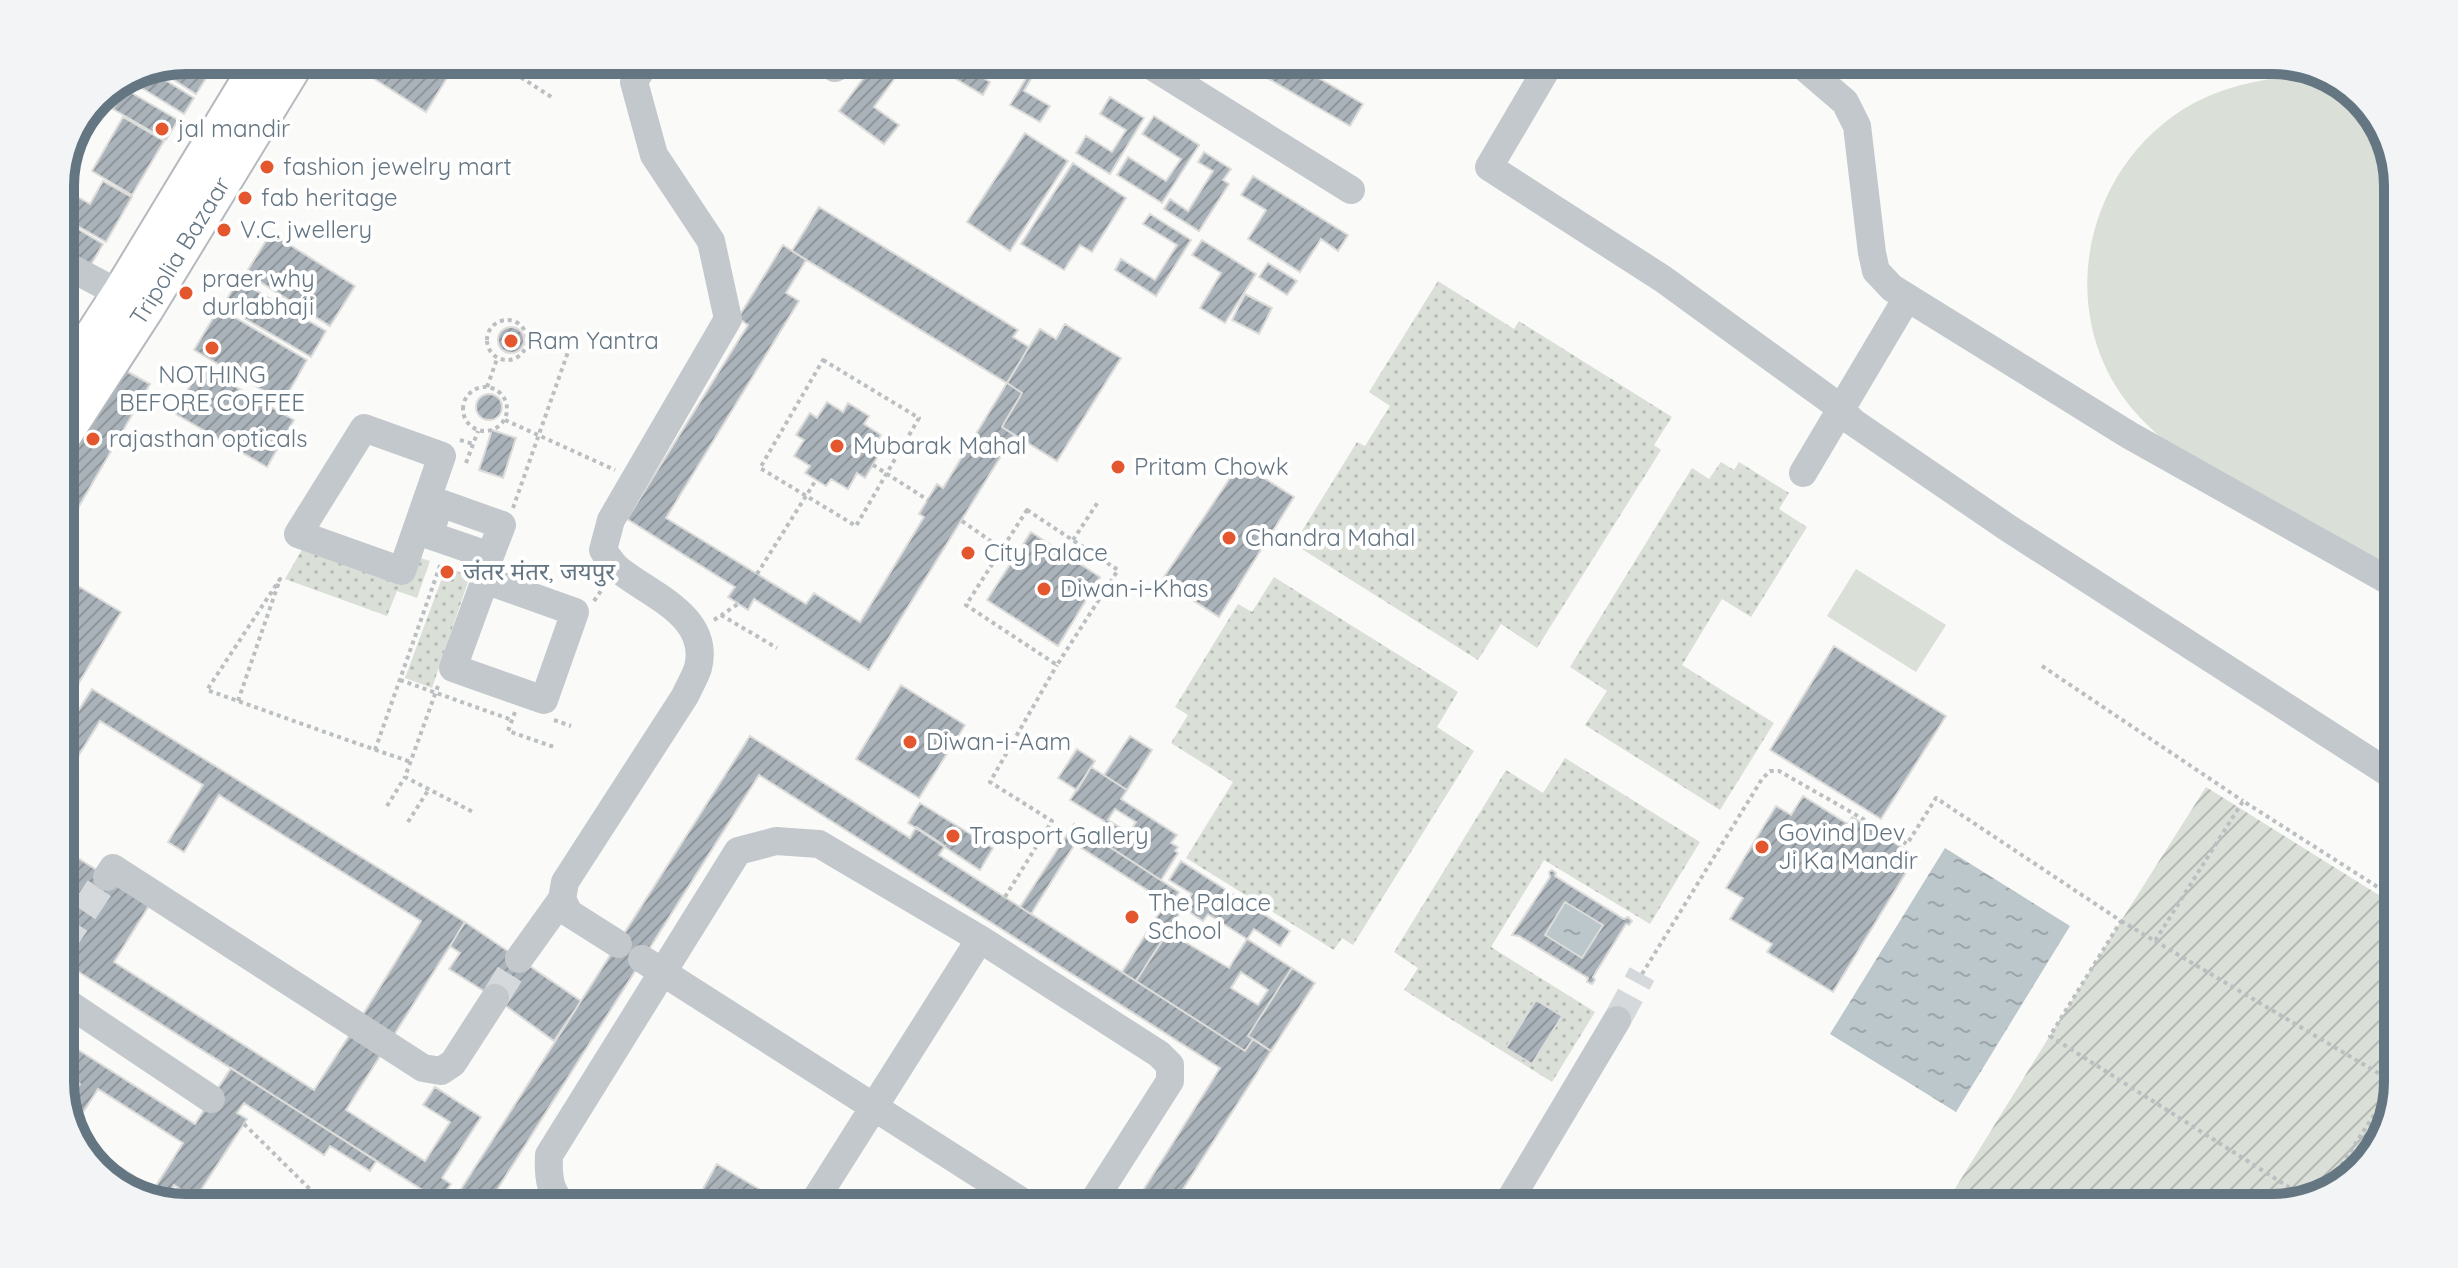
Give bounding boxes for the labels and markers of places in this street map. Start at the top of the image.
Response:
place label: jal mandir [177,113,290,143]
marker: jal mandir [153,120,171,138]
place label: fashion jewelry mart [283,151,512,181]
marker: fashion jewelry mart [258,158,276,176]
place label: fab heritage [261,182,398,212]
marker: fab heritage [236,189,254,207]
place label: V.C. jwellery [240,214,372,244]
marker: V.C. jwellery [215,221,233,239]
place label: praer why durlabhaji [202,263,315,321]
marker: praer why durlabhaji [177,284,195,302]
place label: Ram Yantra [527,325,659,355]
marker: Ram Yantra [502,332,520,350]
marker: NOTHING BEFORE COFFEE [203,339,221,357]
place label: NOTHING BEFORE COFFEE [119,359,305,417]
place label: rajasthan opticals [109,423,308,453]
marker: rajasthan opticals [84,430,102,448]
place label: Mubarak Mahal [853,430,1027,460]
marker: Mubarak Mahal [828,437,846,455]
place label: Pritam Chowk [1134,451,1289,481]
marker: Pritam Chowk [1109,458,1127,476]
place label: Chandra Mahal [1245,522,1415,552]
marker: Chandra Mahal [1220,529,1238,547]
place label: City Palace [984,537,1108,567]
marker: City Palace [959,544,977,562]
place label: जंतर मंतर, जयपुर [463,556,616,587]
marker: जंतर मंतर, जयपुर [438,563,456,581]
place label: Diwan-i-Khas [1060,573,1208,603]
marker: Diwan-i-Khas [1035,580,1053,598]
place label: Diwan-i-Aam [926,726,1071,756]
marker: Diwan-i-Aam [901,733,919,751]
place label: Govind Dev Ji Ka Mandir [1778,817,1918,875]
place label: Trasport Gallery [969,820,1149,850]
marker: Trasport Gallery [944,827,962,845]
marker: Govind Dev Ji Ka Mandir [1753,838,1771,856]
place label: The Palace School [1148,887,1271,945]
marker: The Palace School [1123,908,1141,926]

